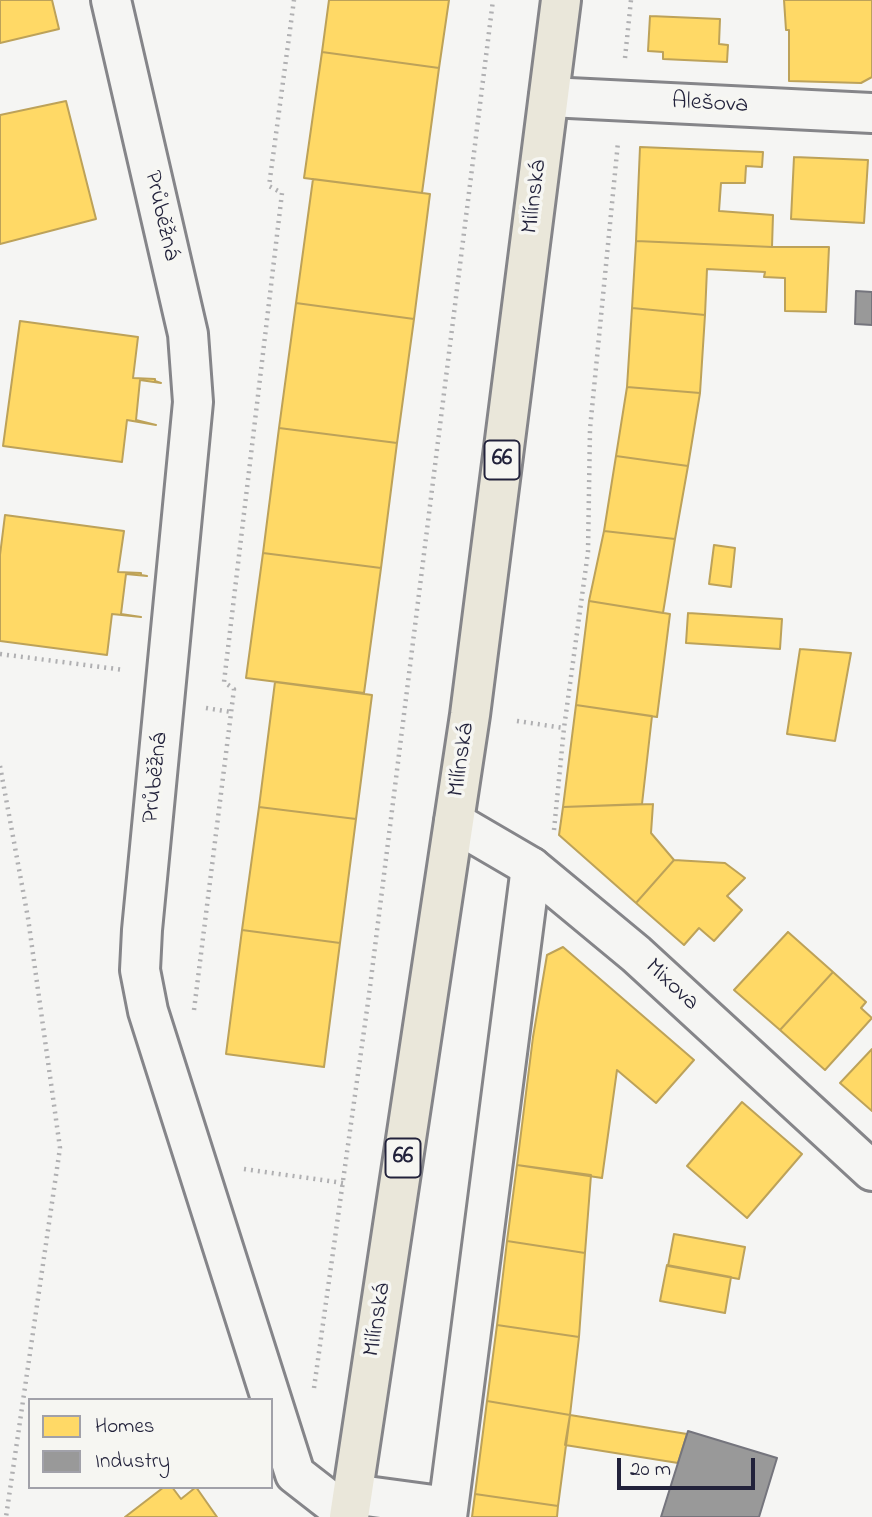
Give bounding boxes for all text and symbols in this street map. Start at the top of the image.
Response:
street label: Alešova [671,89,749,121]
street label: Milínská [517,159,555,235]
street label: Průběžná [136,168,184,264]
road number: 66 [484,440,520,480]
street label: Milínská [444,721,482,799]
street label: Průběžná [138,731,176,825]
street label: Mixova [638,954,704,1018]
road number: 66 [386,1138,420,1177]
street label: Milínská [359,1281,399,1359]
legend [28,1398,273,1489]
text: Homes [95,1412,155,1442]
scale bar [620,1444,758,1488]
text: Industry [95,1447,170,1477]
text: 20 m [630,1455,671,1485]

